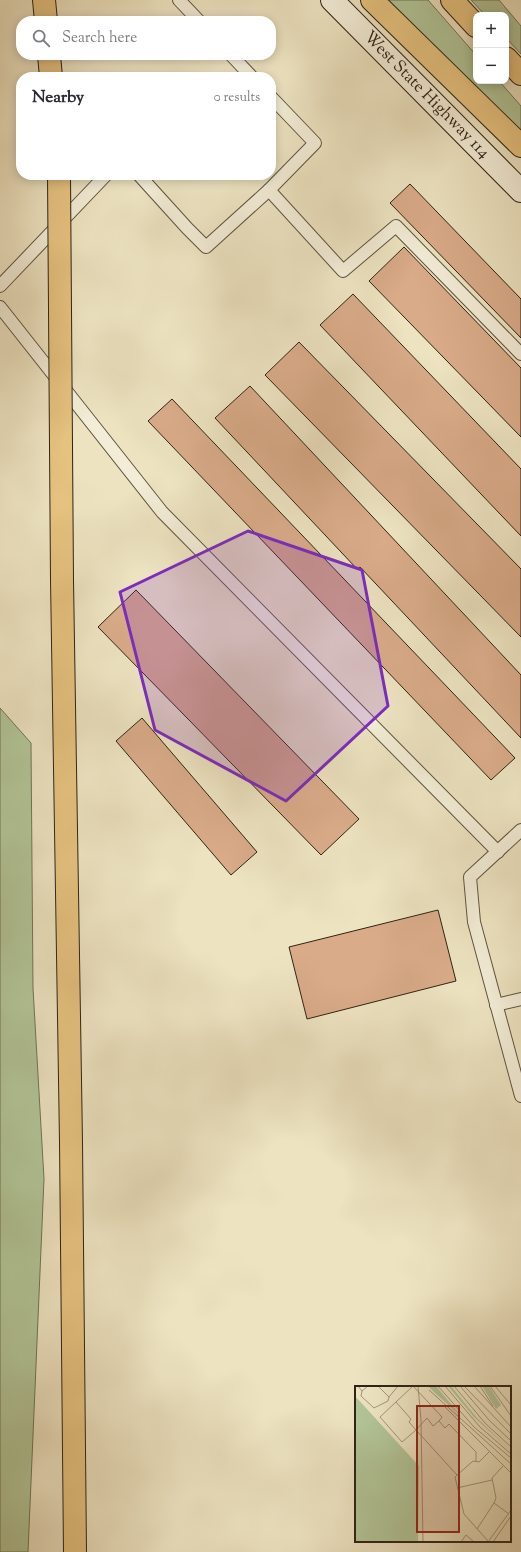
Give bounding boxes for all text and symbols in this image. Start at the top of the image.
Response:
map controls [473,12,509,84]
button: + [473,12,509,48]
search box [16,16,276,60]
street label: West State Highway 114 [358,26,495,165]
icon: search [30,27,52,49]
text: Search here [62,28,137,49]
button: − [473,48,509,84]
text: Nearby [32,86,84,110]
text: 0 results [214,89,260,107]
inset map [355,1386,511,1542]

